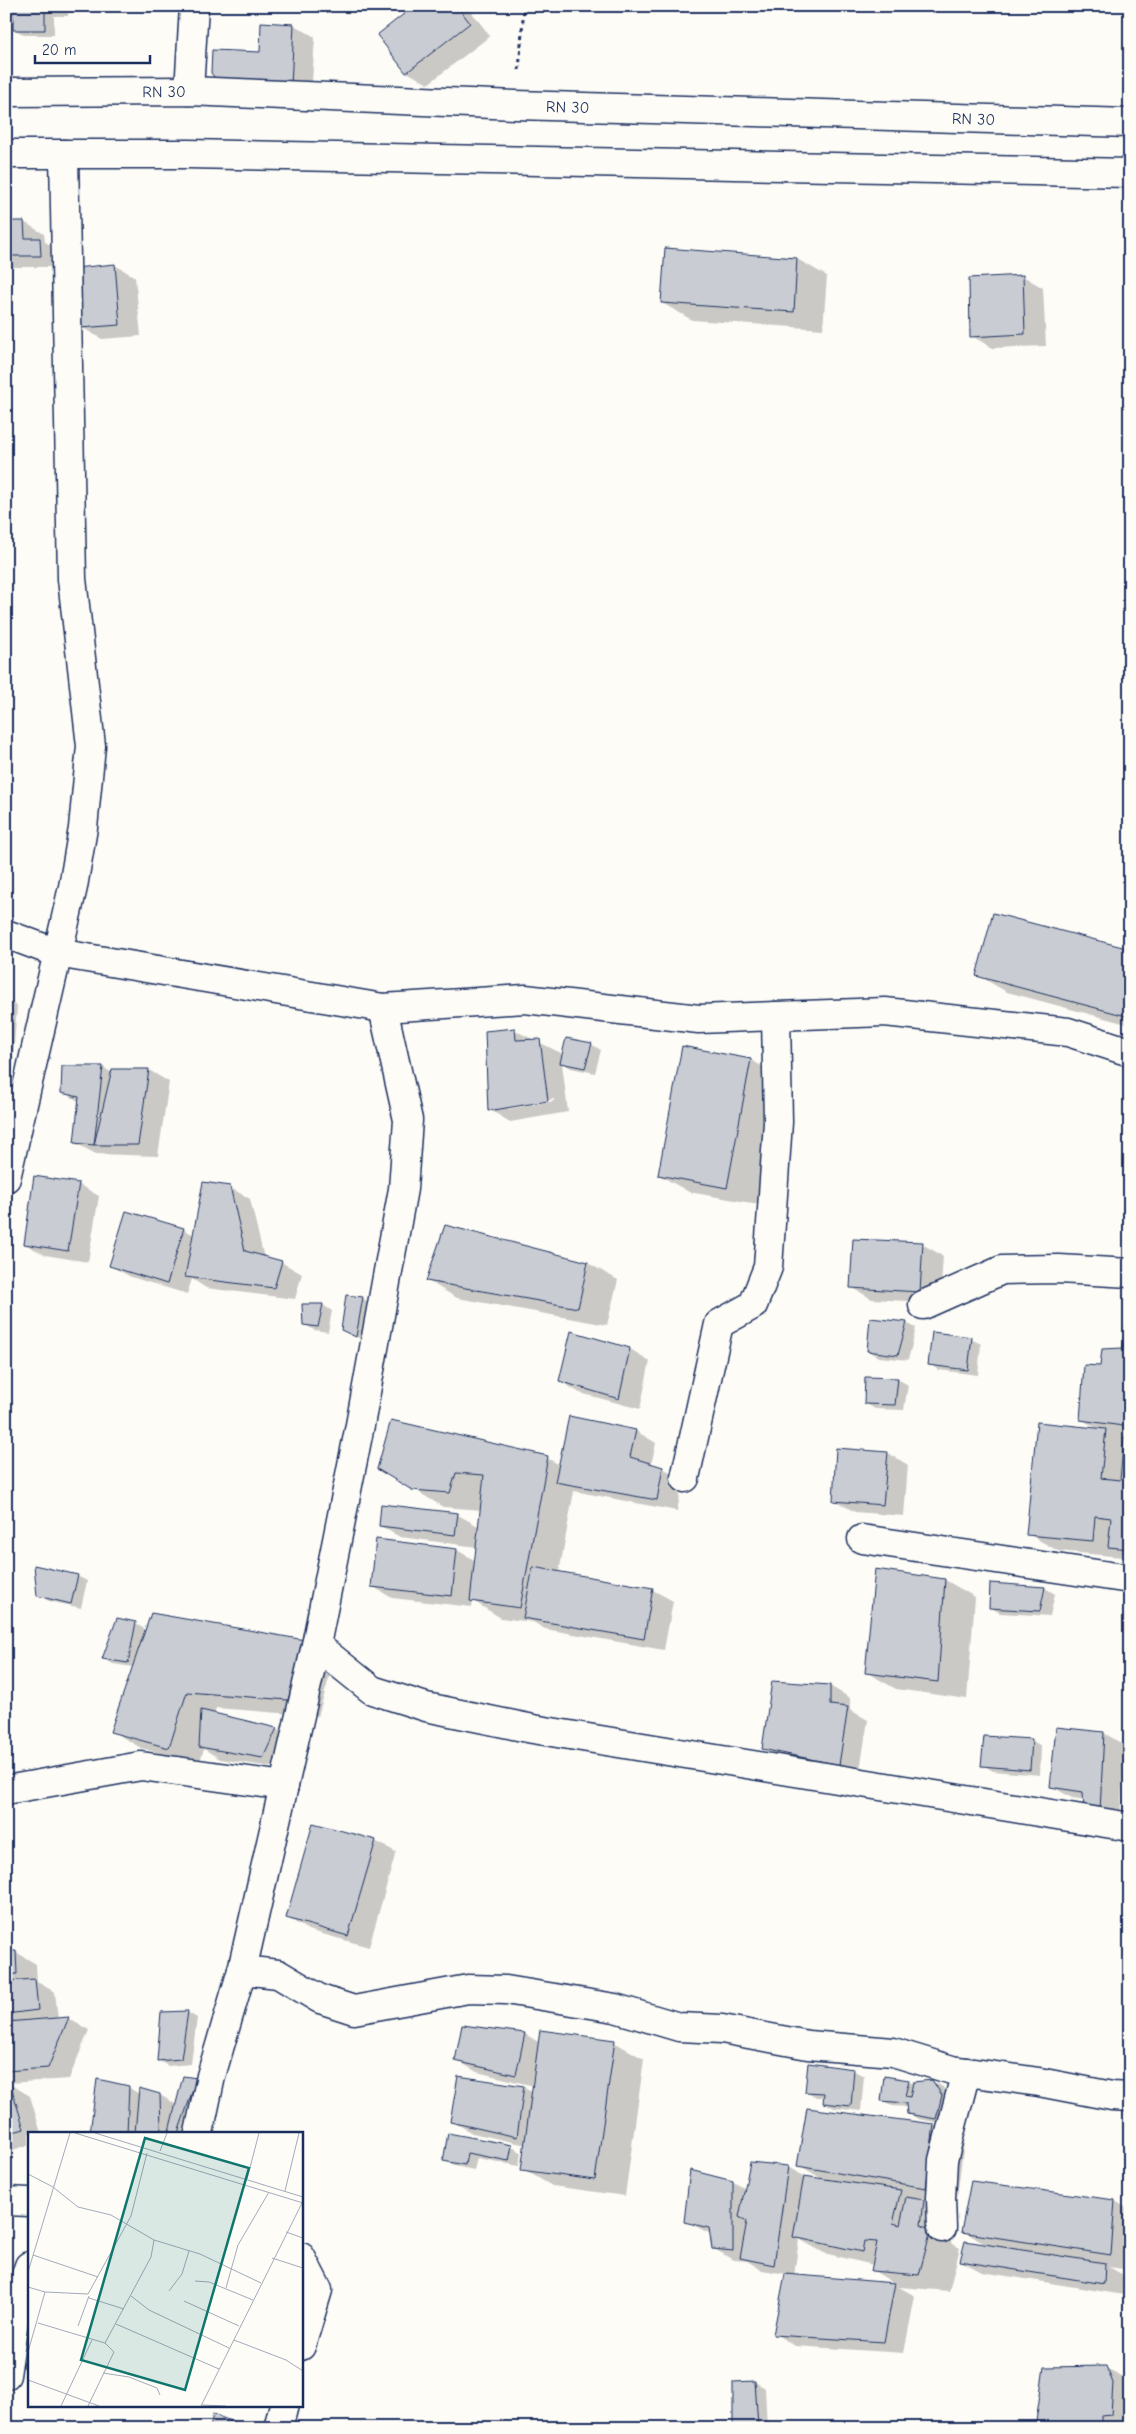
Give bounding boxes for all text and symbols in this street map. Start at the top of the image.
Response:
scale bar [35,32,150,64]
text: 20 m [42,41,76,59]
street label: RN 30 [142,83,186,101]
street label: RN 30 [546,98,590,117]
street label: RN 30 [952,110,995,129]
inset map [28,2132,302,2406]

